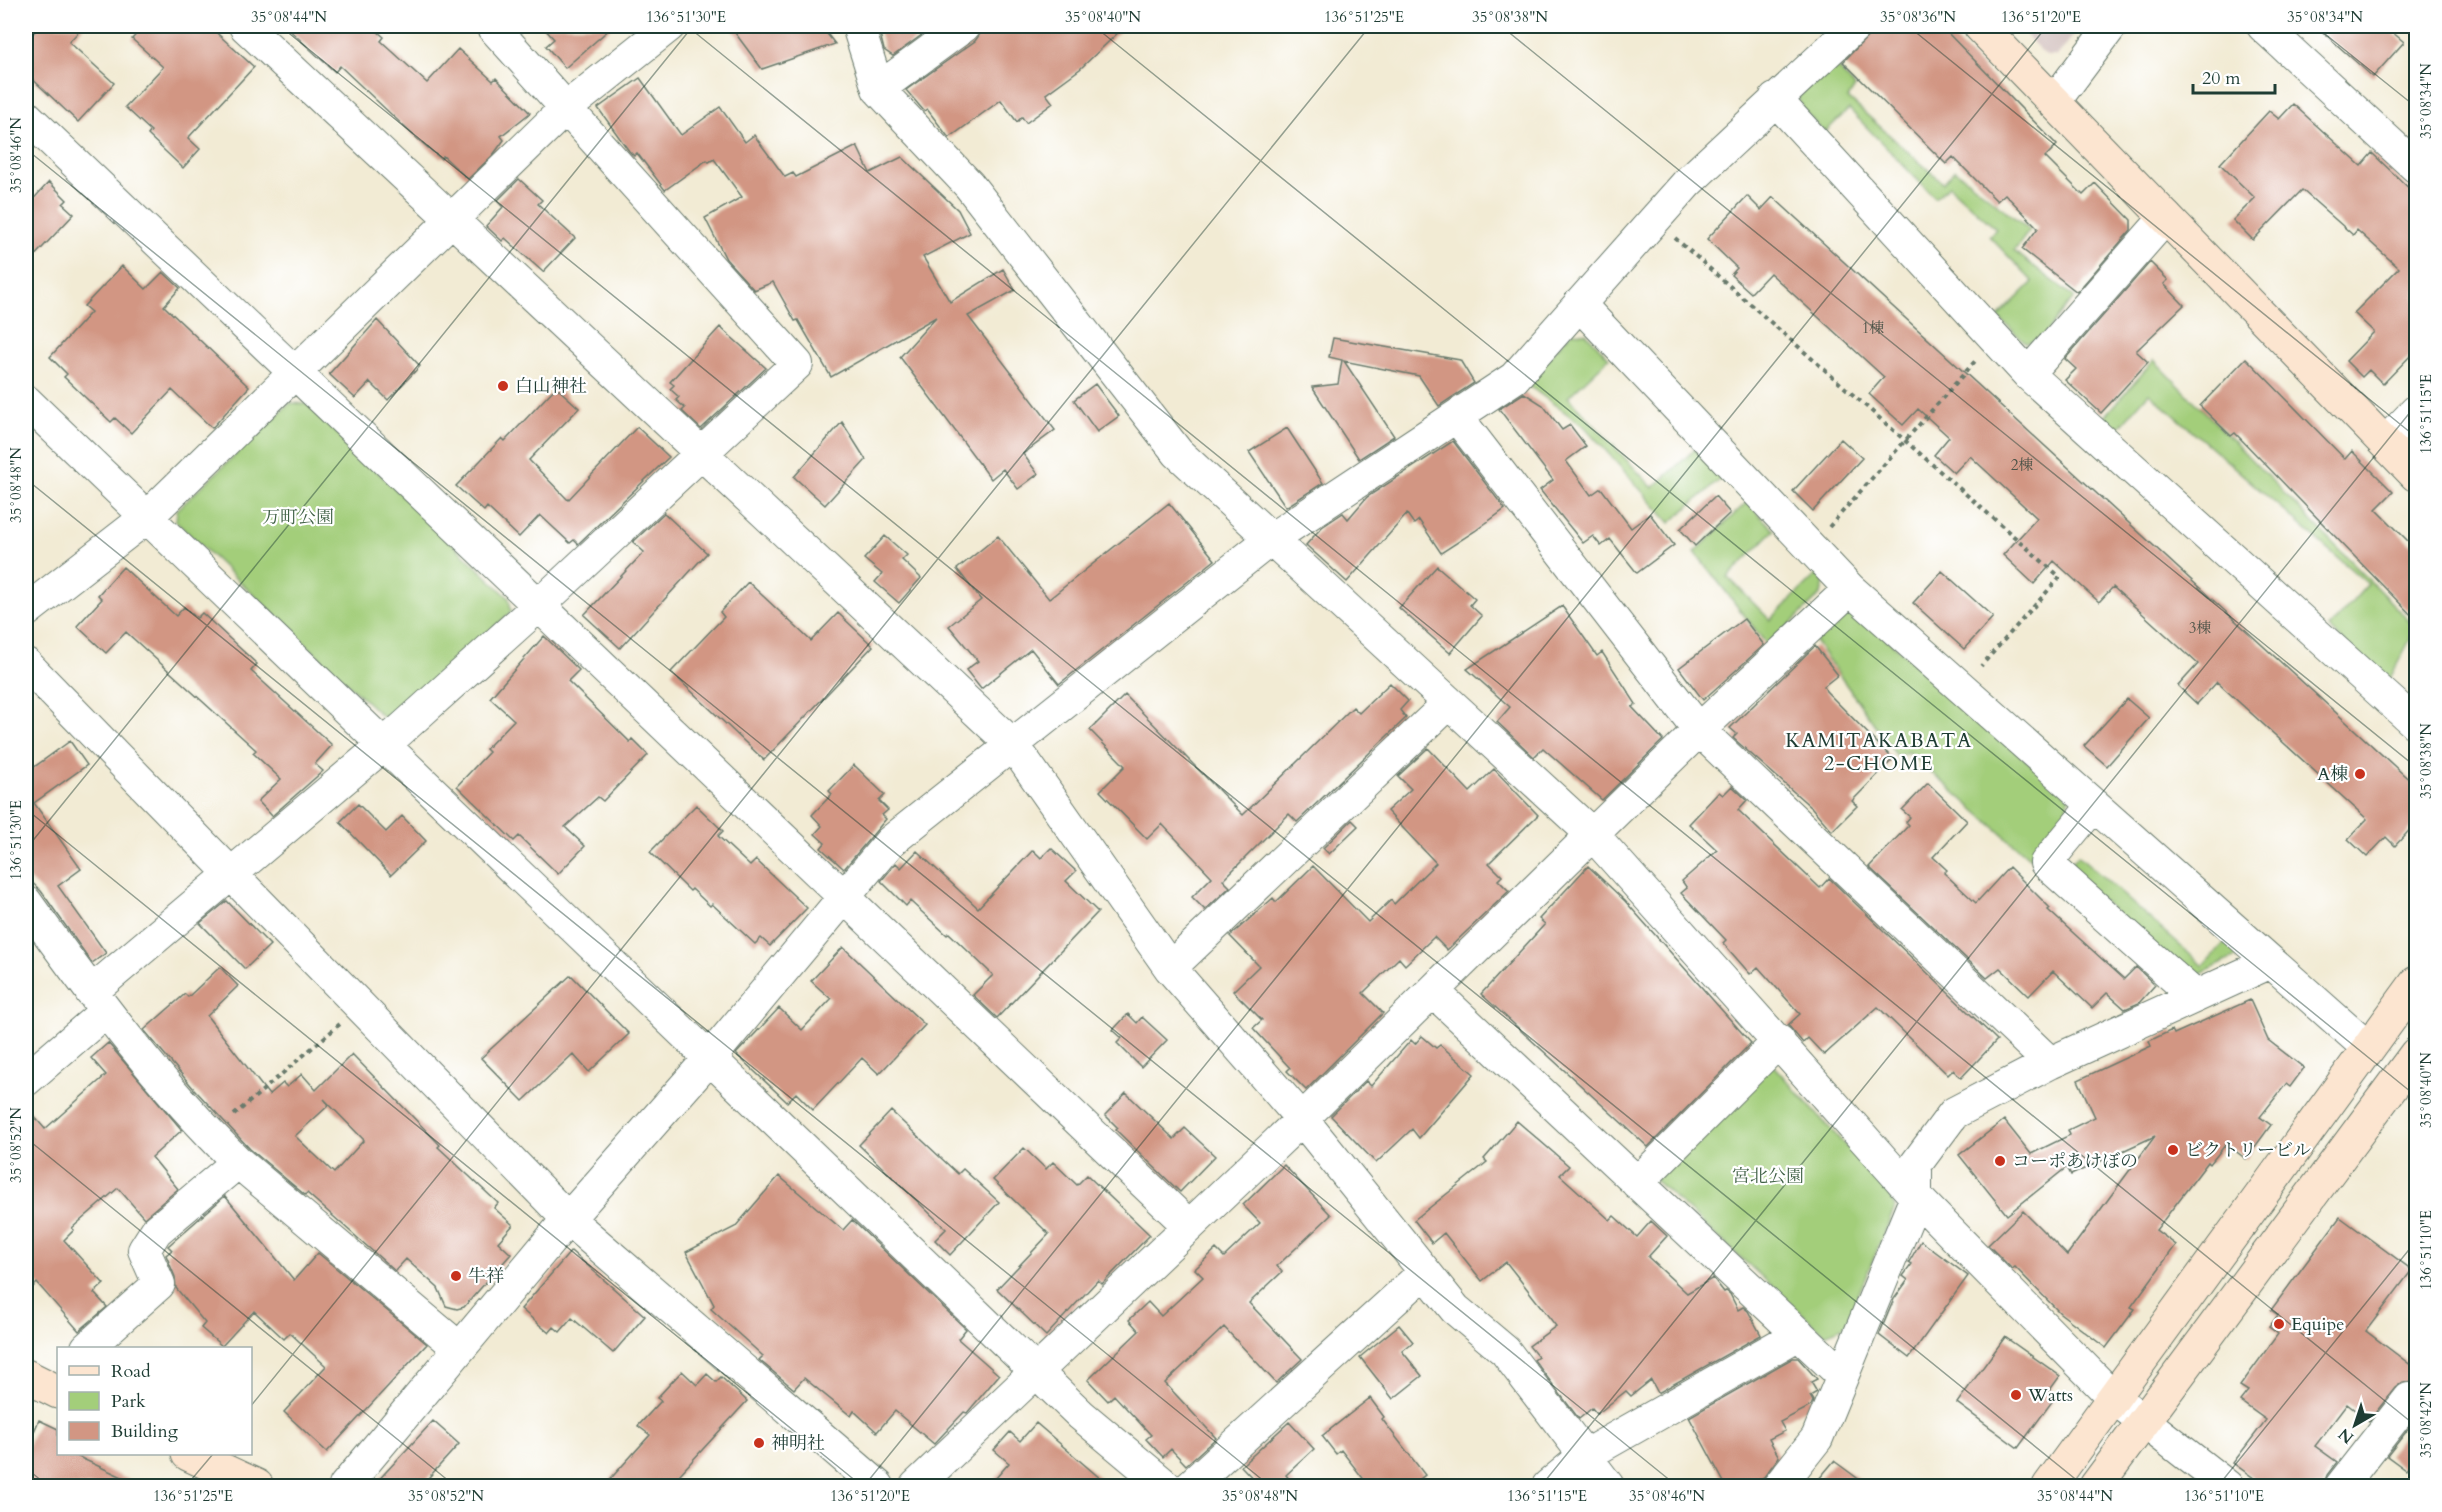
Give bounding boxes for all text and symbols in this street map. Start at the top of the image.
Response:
text: 35°08'44"N [251,7,327,27]
text: 136°51'30"E [646,7,726,27]
text: 35°08'40"N [1065,7,1141,27]
text: 136°51'25"E [1324,7,1404,27]
text: 35°08'38"N [1472,7,1548,27]
text: 35°08'36"N [1880,7,1956,27]
text: 136°51'20"E [2001,7,2081,27]
text: 35°08'34"N [2287,7,2363,27]
scale bar [2193,57,2276,95]
text: 35°08'34"N [2416,63,2436,139]
text: 20 m [2202,66,2241,91]
text: 35°08'46"N [6,117,26,193]
house number: 1棟 [1862,318,1884,338]
place label: 白山神社 [515,374,587,399]
text: 136°51'15"E [2416,374,2436,454]
marker: 白山神社 [496,379,510,393]
text: 35°08'48"N [6,447,26,523]
house number: 2棟 [2011,455,2033,475]
park label: 万町公園 [262,505,334,530]
house number: 3棟 [2189,618,2211,638]
text: 35°08'38"N [2416,723,2436,799]
district label: KAMITAKABATA 2-CHOME [1785,727,1973,777]
place label: A棟 [2317,762,2348,787]
marker: A棟 [2353,767,2367,781]
text: 136°51'30"E [6,800,26,880]
text: 35°08'40"N [2416,1052,2436,1128]
text: 35°08'52"N [6,1107,26,1183]
place label: ビクトリービル [2185,1138,2311,1163]
marker: ビクトリービル [2166,1143,2180,1157]
place label: コーポあけぼの [2012,1149,2138,1174]
marker: コーポあけぼの [1993,1154,2007,1168]
park label: 宮北公園 [1732,1164,1804,1189]
text: 136°51'10"E [2416,1210,2436,1290]
place label: 牛祥 [468,1264,504,1289]
marker: 牛祥 [449,1269,463,1283]
place label: Equipe [2291,1312,2344,1337]
marker: Equipe [2272,1317,2286,1331]
legend [57,1347,252,1455]
text: Road [111,1359,151,1384]
text: 35°08'42"N [2416,1382,2436,1458]
place label: Watts [2027,1383,2073,1408]
marker: Watts [2009,1388,2023,1402]
text: Park [111,1389,146,1414]
north arrow [2325,1395,2385,1455]
text: Building [111,1419,179,1444]
text: N [2334,1423,2359,1449]
place label: 神明社 [771,1431,825,1456]
marker: 神明社 [752,1436,766,1450]
text: 136°51'25"E [153,1486,233,1506]
text: 35°08'52"N [408,1486,484,1506]
text: 136°51'20"E [830,1486,910,1506]
text: 35°08'48"N [1222,1486,1298,1506]
text: 136°51'15"E [1507,1486,1587,1506]
text: 35°08'46"N [1629,1486,1705,1506]
text: 35°08'44"N [2037,1486,2113,1506]
text: 136°51'10"E [2184,1486,2264,1506]

